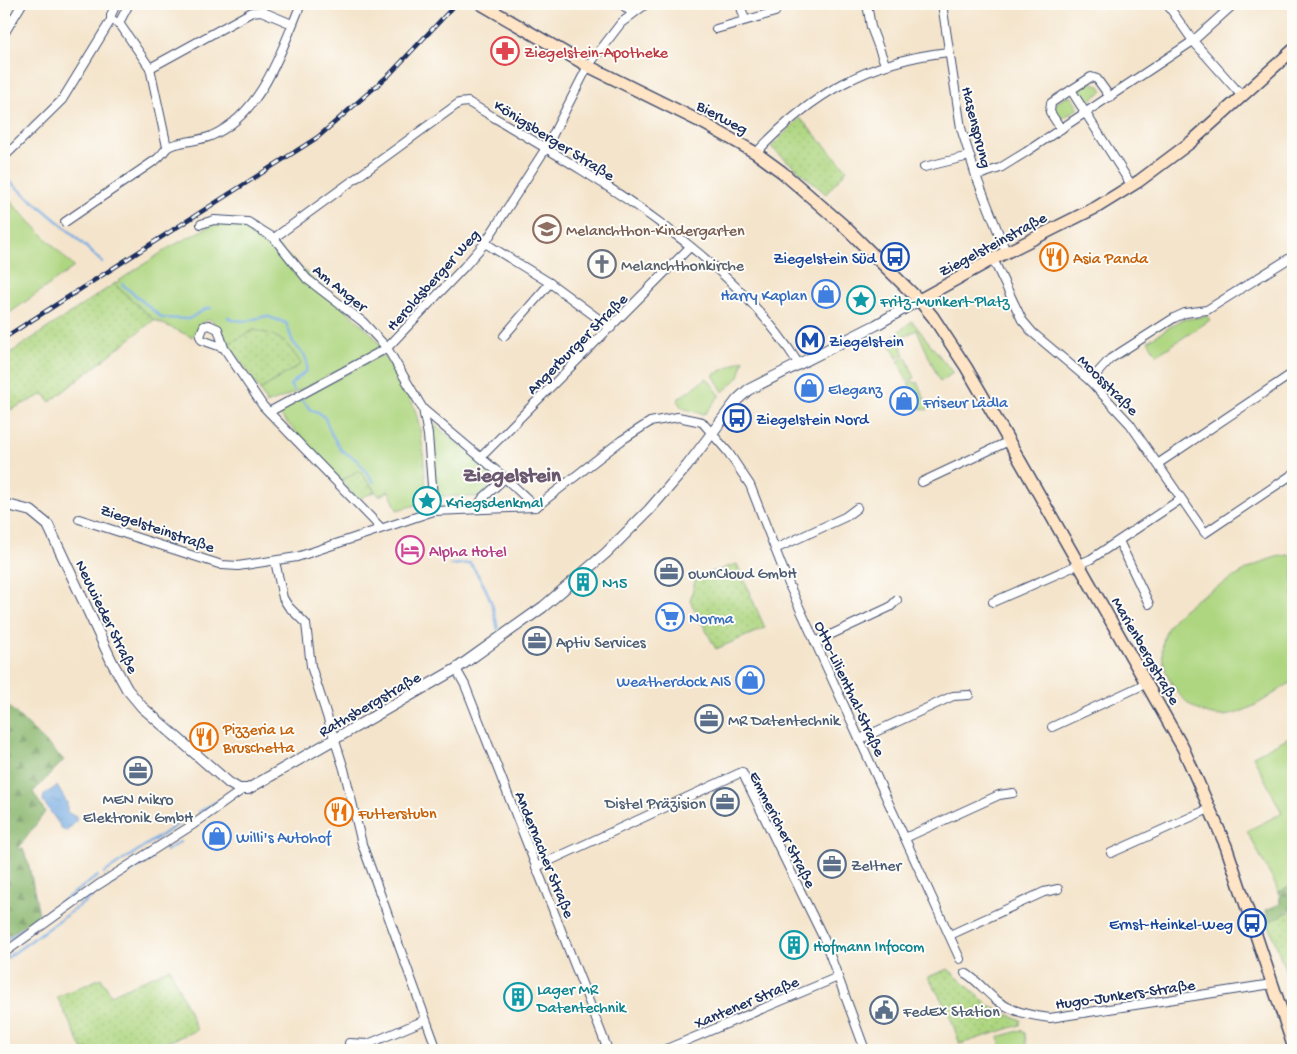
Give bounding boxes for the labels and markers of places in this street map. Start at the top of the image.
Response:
pharmacy icon: Ziegelstein-Apotheke [490,36,520,66]
place label: Ziegelstein-Apotheke [524,45,669,64]
school or university icon: Melanchthon-Kindergarten [532,214,562,244]
place label: Melanchthon-Kindergarten [566,223,745,242]
bus stop icon: Ziegelstein Süd [880,242,910,272]
restaurant icon: Asia Panda [1039,242,1069,272]
church icon: Melanchthonkirche [587,249,617,279]
place label: Ziegelstein Süd [773,251,878,270]
place label: Asia Panda [1073,251,1149,270]
place label: Melanchthonkirche [621,258,745,277]
shop icon: Harry Kaplan [811,279,841,309]
place icon: Fritz-Munkert-Platz [846,285,876,315]
place label: Harry Kaplan [720,288,807,307]
place label: Fritz-Munkert-Platz [879,294,1011,313]
metro station icon: Ziegelstein [795,325,825,355]
place label: Ziegelstein [829,334,904,353]
shop icon: Eleganz [794,373,824,403]
place label: Eleganz [828,382,883,401]
shop icon: Friseur Lädla [889,386,919,416]
place label: Friseur Lädla [922,395,1009,414]
bus stop icon: Ziegelstein Nord [722,403,752,433]
place label: Ziegelstein Nord [756,412,870,431]
place icon: Kriegsdenkmal [412,486,442,516]
place label: Kriegsdenkmal [446,495,543,514]
hotel icon: Alpha Hotel [395,535,425,565]
place label: Alpha Hotel [429,544,507,563]
office icon: ownCloud GmbH [654,557,684,587]
place label: ownCloud GmbH [688,566,797,585]
building icon: N15 [568,567,598,597]
place label: N15 [602,576,627,595]
supermarket icon: Norma [655,602,685,632]
place label: Norma [689,611,735,630]
office icon: Aptiv Services [522,626,552,656]
place label: Aptiv Services [556,635,647,654]
shop icon: Weatherdock AIS [735,665,765,695]
place label: Weatherdock AIS [616,674,732,693]
office icon: MR Datentechnik [694,704,724,734]
place label: MR Datentechnik [728,713,842,732]
restaurant icon: Pizzeria La Bruschetta [189,722,219,752]
place label: Pizzeria La Bruschetta [222,722,296,759]
office icon: MEN Mikro Elektronik GmbH [123,756,153,786]
office icon: Distel Präzision [710,787,740,817]
place label: MEN Mikro Elektronik GmbH [83,792,194,829]
place label: Distel Präzision [604,796,706,815]
restaurant icon: Futterstubn [324,797,354,827]
place label: Futterstubn [357,806,437,825]
shop icon: Willi's Autohof [202,821,232,851]
place label: Willi's Autohof [236,830,332,849]
office icon: Zeltner [817,849,847,879]
place label: Zeltner [851,858,903,877]
bus stop icon: Ernst-Heinkel-Weg [1237,908,1267,938]
place label: Ernst-Heinkel-Weg [1109,917,1233,936]
building icon: Hofmann Infocom [779,930,809,960]
place label: Hofmann Infocom [813,939,925,958]
building icon: Lager MR Datentechnik [503,982,533,1012]
place label: Lager MR Datentechnik [536,982,628,1019]
public building icon: FedEx Station [869,995,899,1025]
place label: FedEx Station [902,1004,1000,1023]

